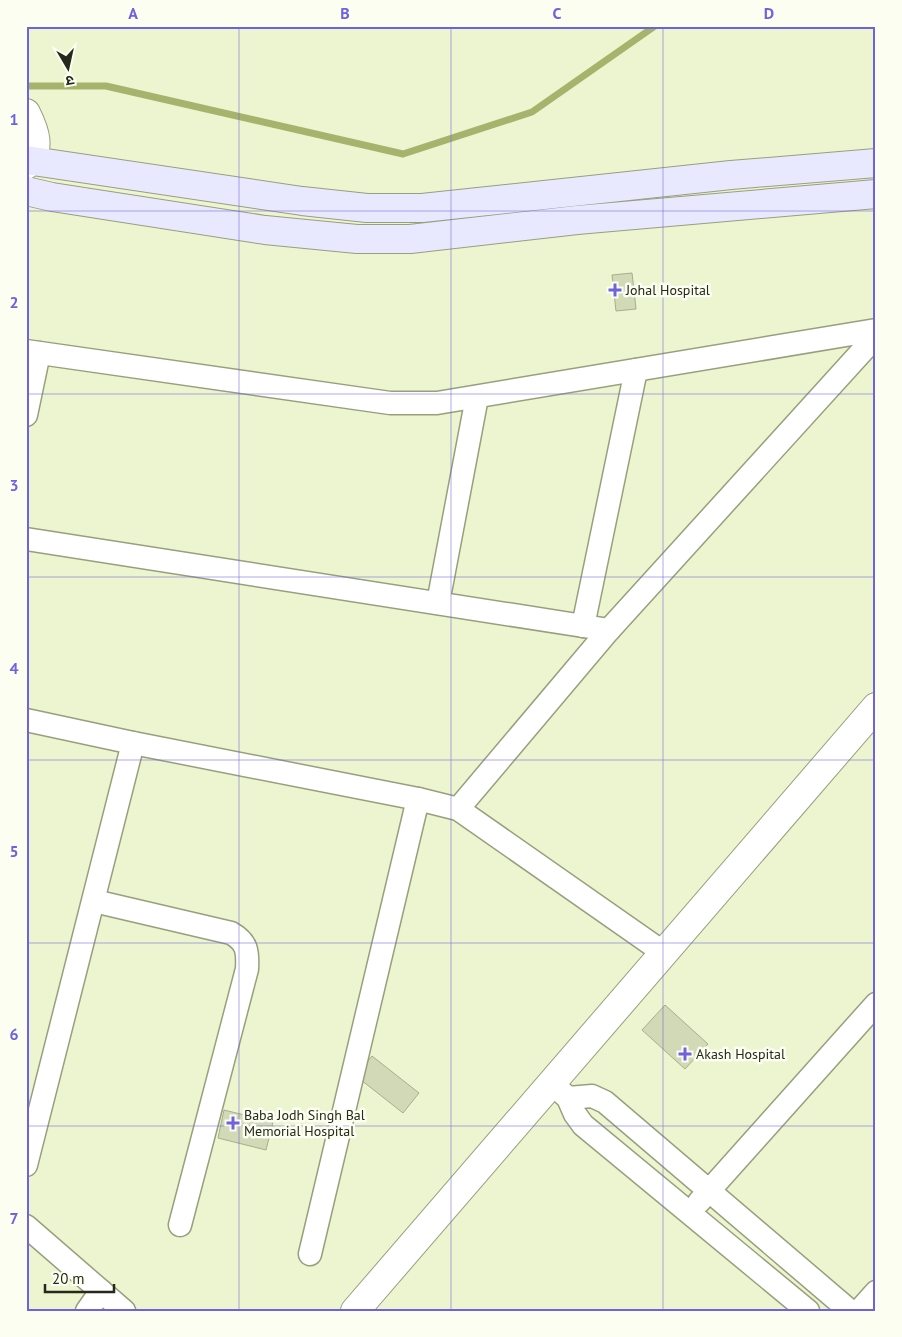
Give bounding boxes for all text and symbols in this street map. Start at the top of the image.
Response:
text: A [128,3,138,23]
text: B [340,3,350,23]
text: C [553,3,562,23]
text: D [764,3,774,23]
north arrow [42,42,92,92]
text: उ [64,71,75,90]
text: 1 [9,109,19,129]
place label: Johal Hospital [625,281,710,299]
marker: Johal Hospital [608,283,622,297]
text: 2 [9,292,19,312]
text: 3 [9,475,19,495]
text: 4 [9,658,19,678]
text: 5 [9,841,19,861]
text: 6 [9,1024,19,1044]
place label: Akash Hospital [696,1045,785,1063]
marker: Akash Hospital [678,1047,692,1061]
place label: Baba Jodh Singh Bal Memorial Hospital [244,1106,365,1140]
marker: Baba Jodh Singh Bal Memorial Hospital [226,1116,240,1130]
text: 7 [9,1208,19,1228]
scale bar [45,1262,114,1294]
text: 20 m [52,1269,85,1288]

